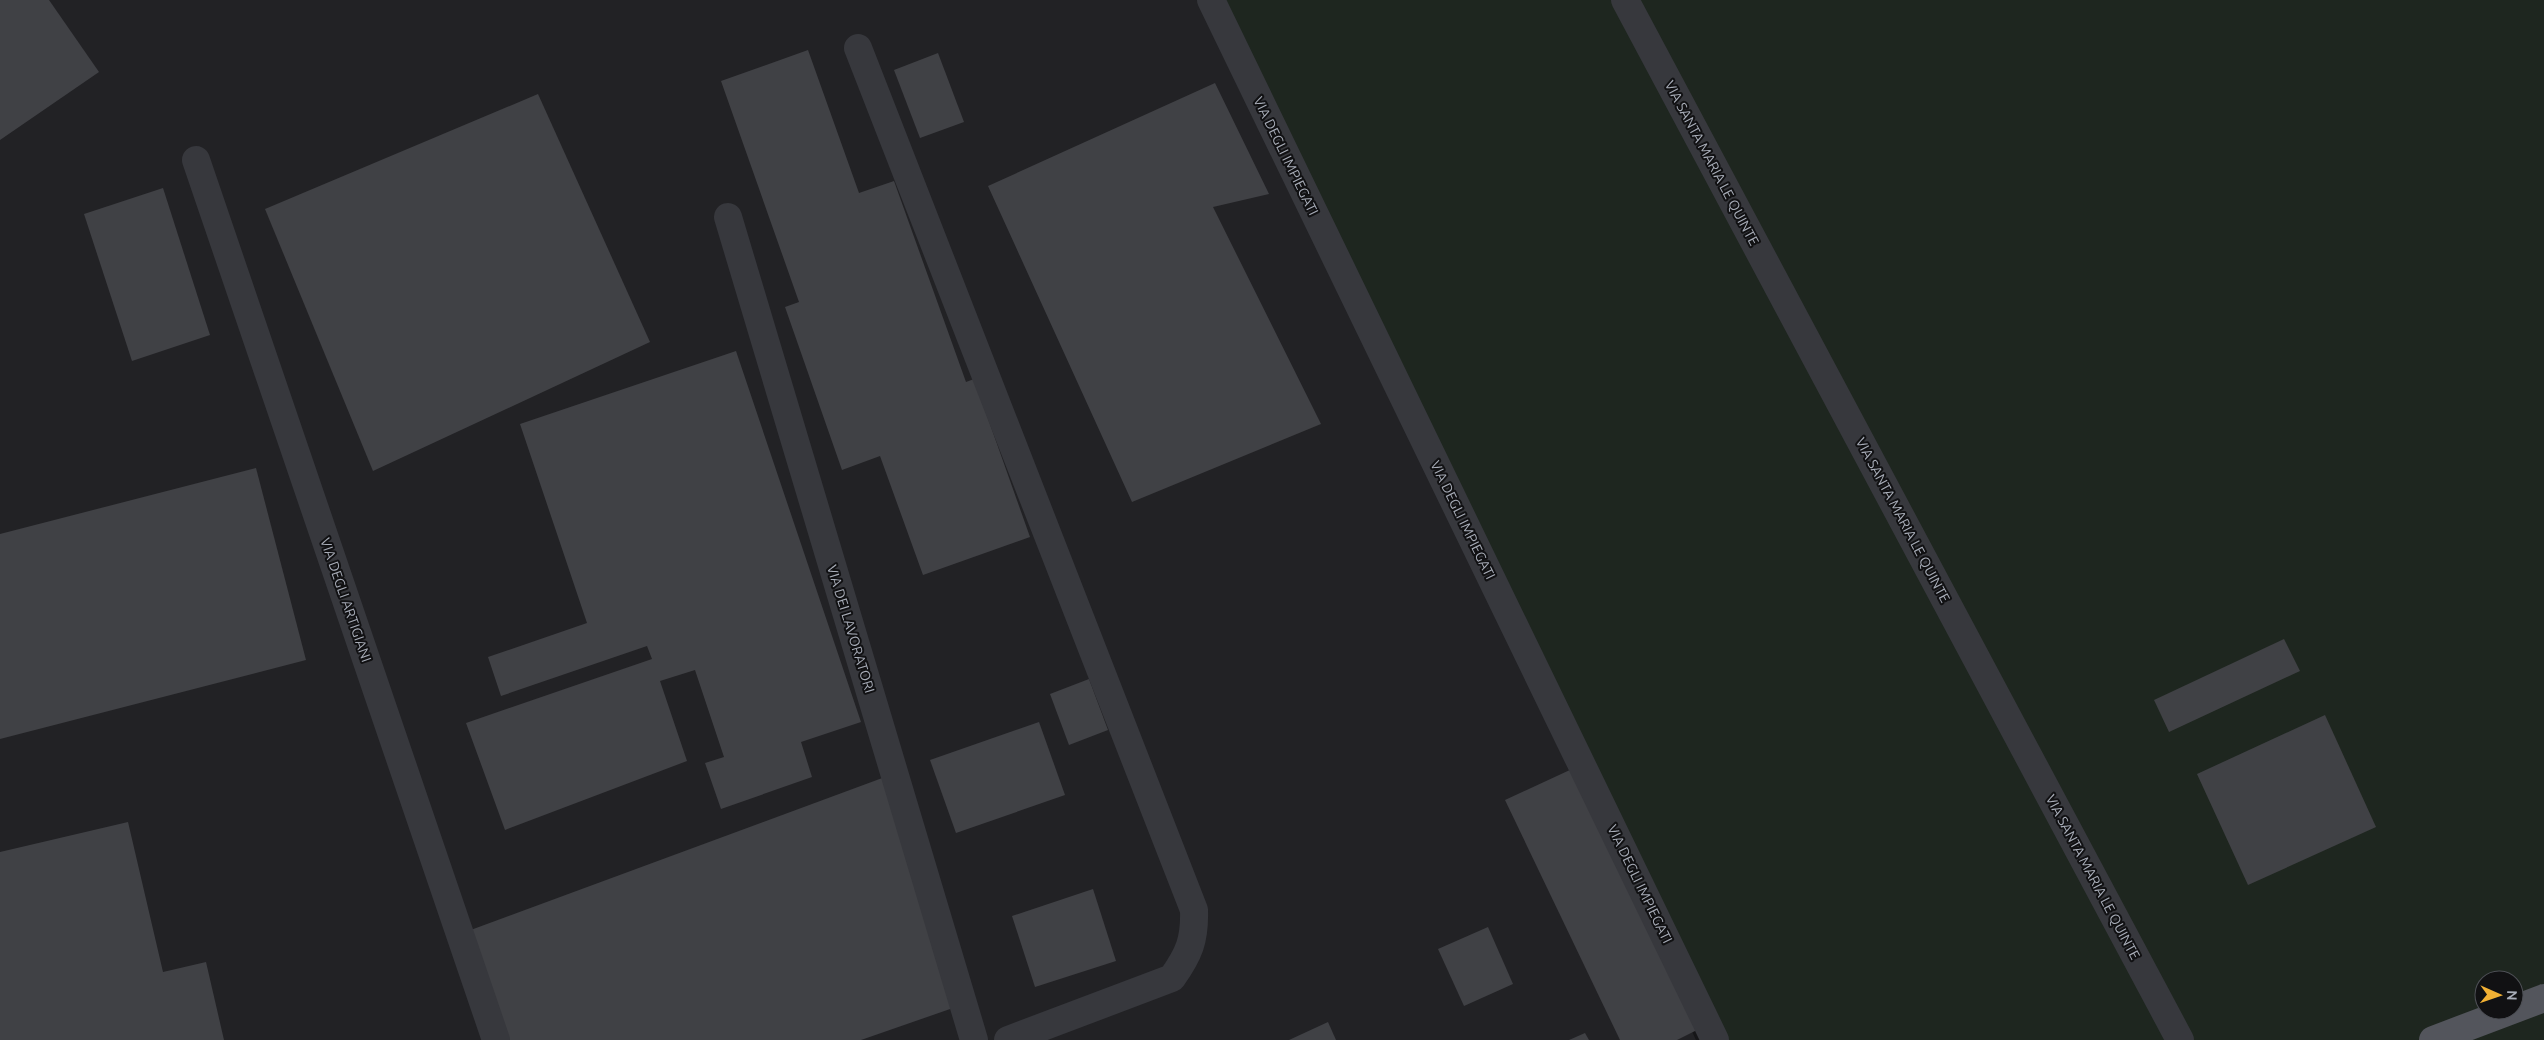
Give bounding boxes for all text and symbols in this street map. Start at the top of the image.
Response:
street label: VIA SANTA MARIA LE QUINTE [1662,78,1762,248]
street label: VIA DEGLI IMPIEGATI [1250,94,1322,218]
street label: VIA SANTA MARIA LE QUINTE [1853,435,1953,605]
street label: VIA DEGLI IMPIEGATI [1427,458,1499,582]
street label: VIA DEGLI ARTIGIANI [317,536,375,664]
street label: VIA DEI LAVORATORI [824,563,878,695]
street label: VIA SANTA MARIA LE QUINTE [2043,792,2143,962]
street label: VIA DEGLI IMPIEGATI [1604,822,1676,946]
north arrow [2474,970,2524,1020]
text: N [2504,990,2520,1001]

